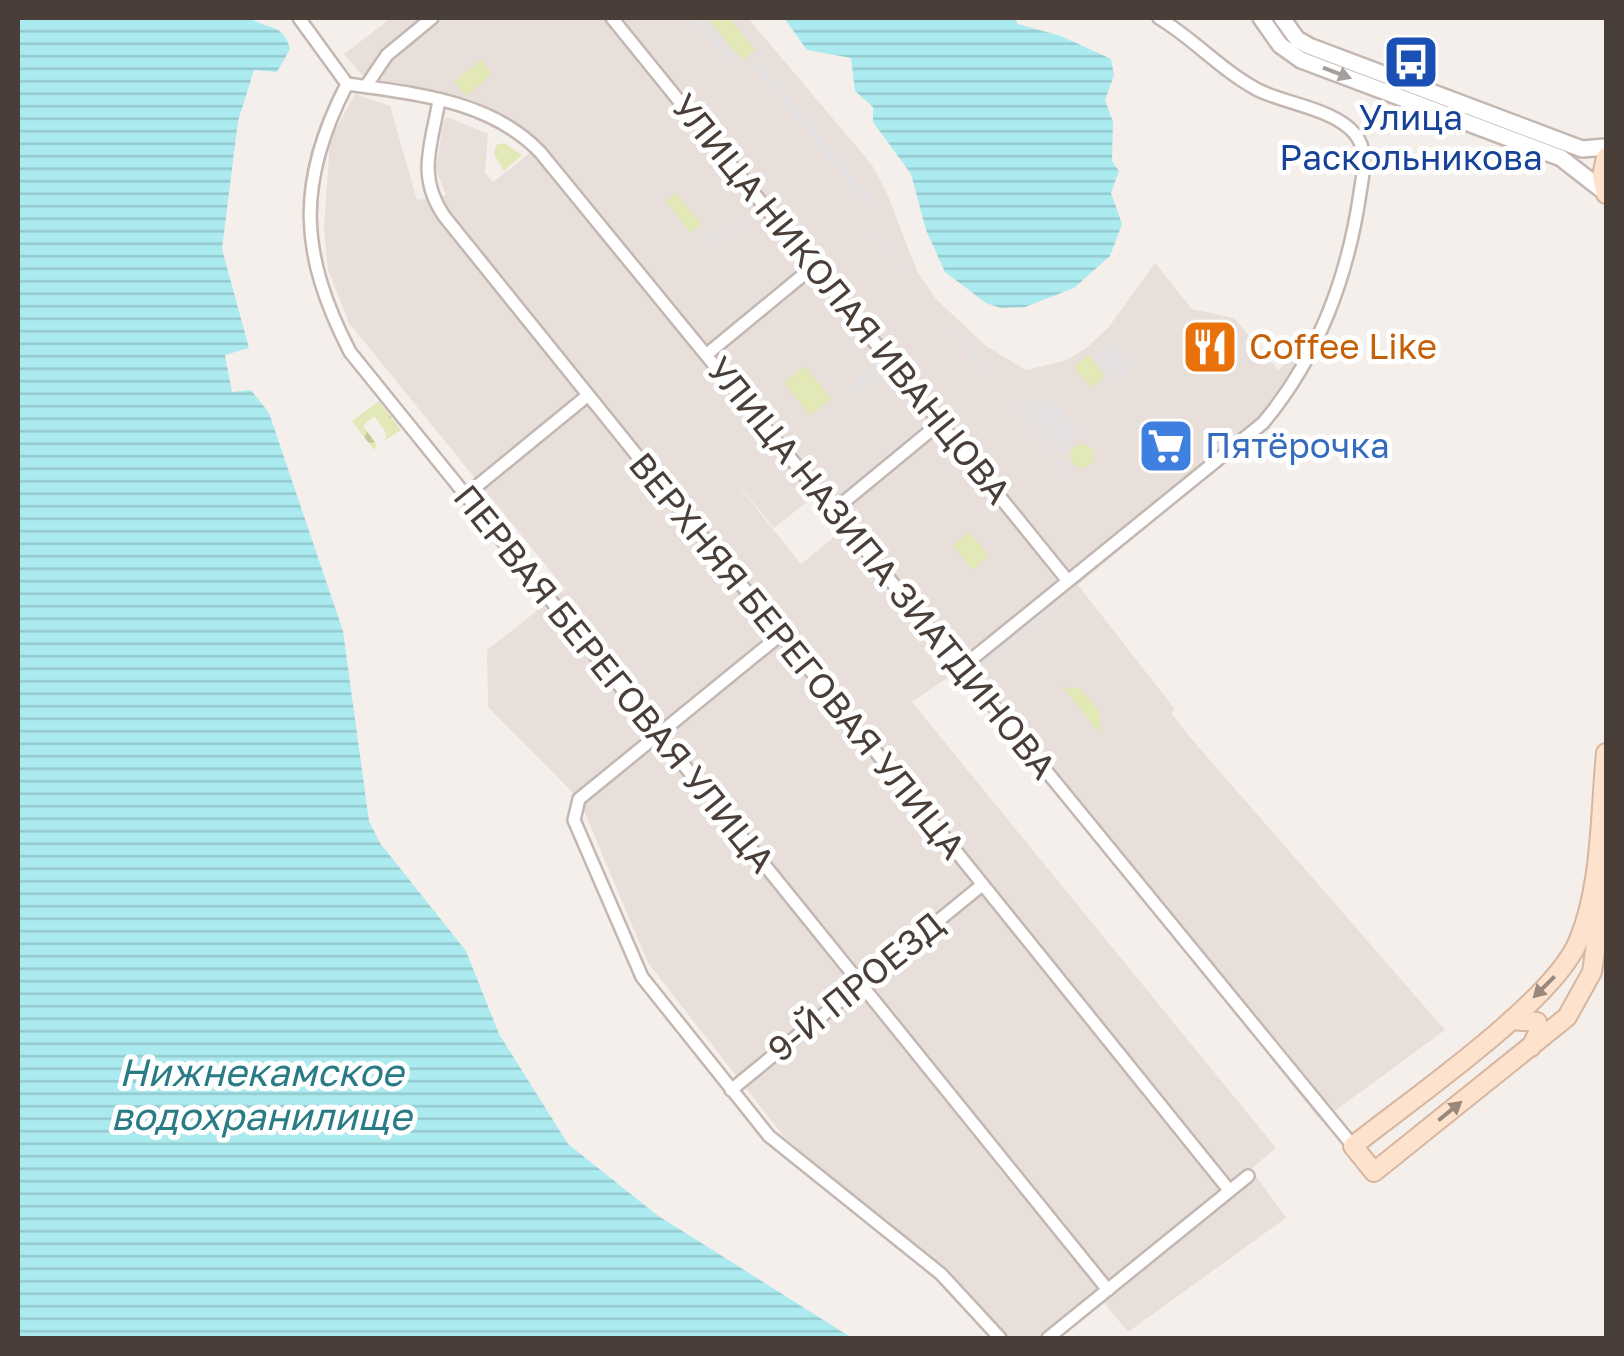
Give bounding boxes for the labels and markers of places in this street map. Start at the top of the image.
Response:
bus stop icon: Улица Раскольникова [1381,32,1441,92]
place label: Улица Раскольникова [1279,96,1543,178]
restaurant icon: Coffee Like [1180,317,1240,377]
place label: Coffee Like [1249,325,1437,367]
supermarket icon: Пятёрочка [1136,416,1196,476]
place label: Пятёрочка [1205,424,1390,466]

